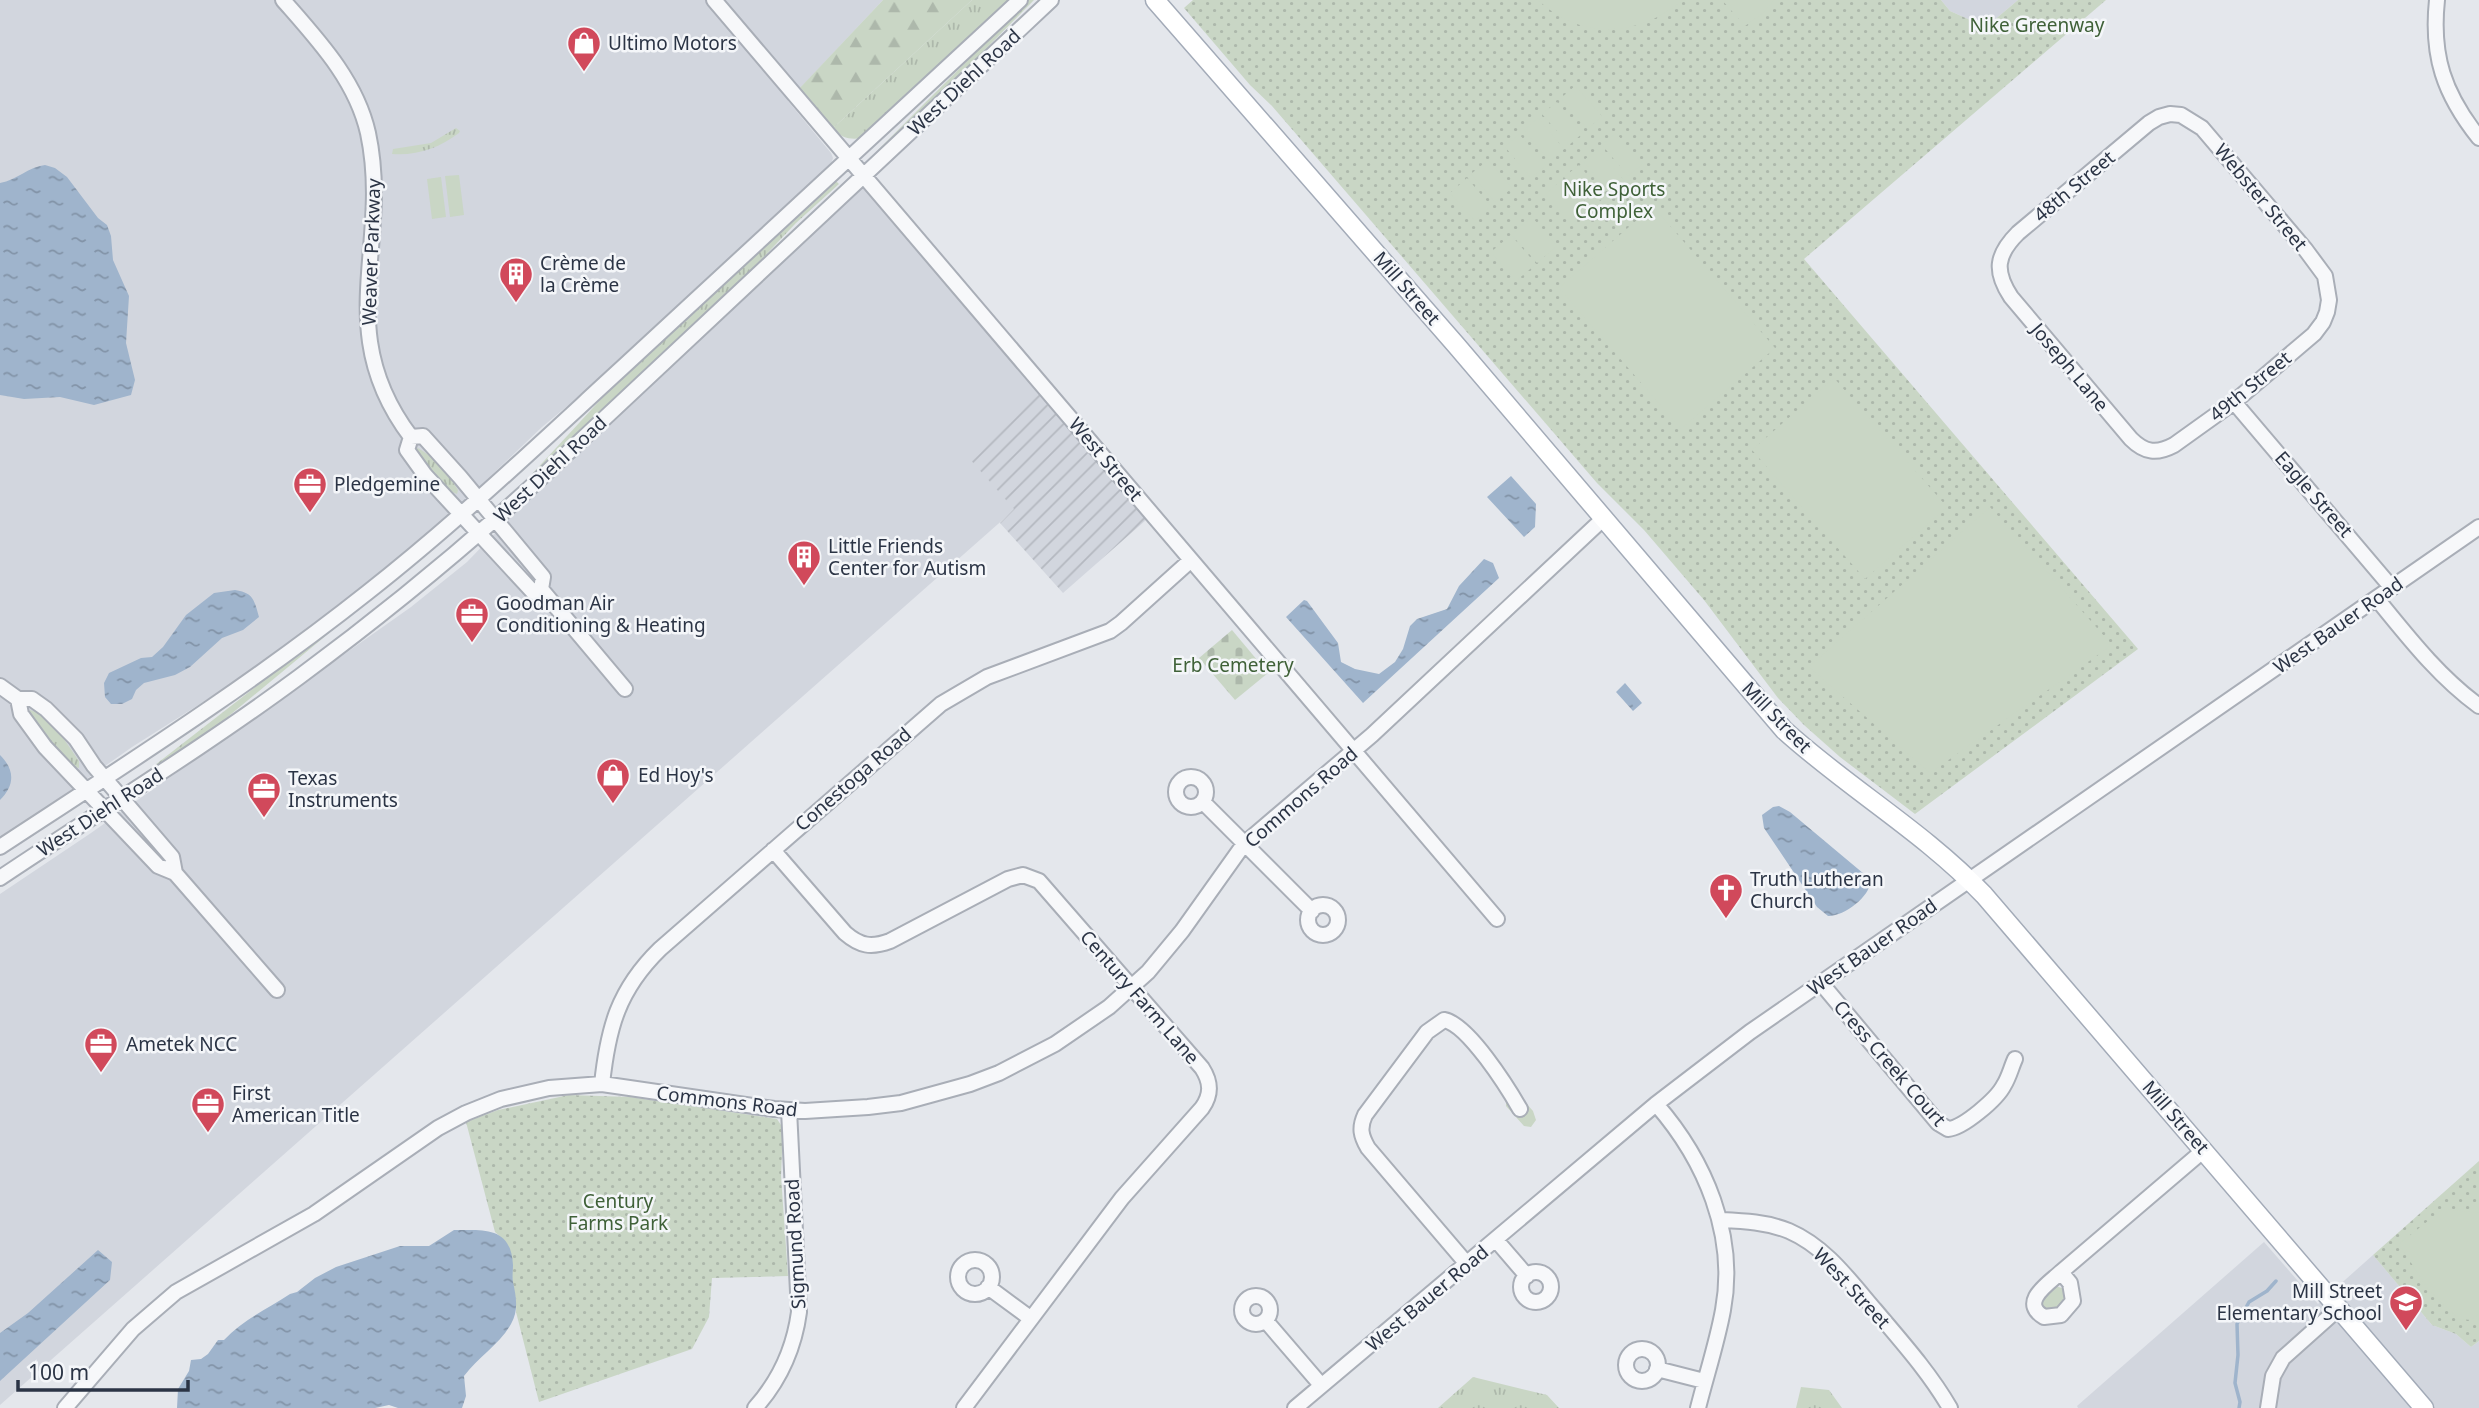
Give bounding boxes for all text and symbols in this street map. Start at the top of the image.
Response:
park label: Nike Greenway [1970,12,2105,38]
street label: West Diehl Road [902,23,1026,141]
shop icon: Ultimo Motors [565,24,603,73]
place label: Ultimo Motors [608,30,737,56]
street label: Webster Street [2209,138,2314,256]
street label: 48th Street [2028,144,2120,228]
park label: Nike Sports Complex [1563,176,1665,224]
street label: Weaver Parkway [355,178,387,326]
street label: Mill Street [1368,246,1446,331]
place label: Crème de la Crème [540,250,626,298]
building icon: Crème de la Crème [497,255,535,304]
street label: Joseph Lane [2024,316,2115,417]
street label: 49th Street [2204,345,2296,427]
street label: West Diehl Road [488,410,612,528]
street label: West Street [1063,412,1149,507]
street label: Eagle Street [2269,445,2359,543]
office icon: Pledgemine [291,465,329,514]
place label: Pledgemine [334,471,440,497]
place label: Little Friends Center for Autism [828,533,986,581]
building icon: Little Friends Center for Autism [785,538,823,587]
street label: West Bauer Road [2268,571,2408,679]
place label: Goodman Air Conditioning & Heating [496,590,706,638]
office icon: Goodman Air Conditioning & Heating [453,595,491,644]
park label: Erb Cemetery [1172,652,1294,678]
street label: Mill Street [1736,676,1818,758]
street label: Conestoga Road [789,721,917,837]
street label: Commons Road [1239,741,1363,853]
shop icon: Ed Hoy's [594,756,632,805]
street label: West Diehl Road [32,761,168,863]
place label: Ed Hoy's [638,762,714,788]
place label: Texas Instruments [288,765,398,813]
office icon: Texas Instruments [245,770,283,819]
place label: Truth Lutheran Church [1750,866,1884,914]
church icon: Truth Lutheran Church [1707,871,1745,920]
street label: West Bauer Road [1802,893,1942,1001]
street label: Century Farm Lane [1075,924,1205,1070]
street label: Cress Creek Court [1828,994,1952,1132]
office icon: Ametek NCC [82,1025,120,1074]
place label: Ametek NCC [126,1031,237,1057]
street label: Mill Street [2137,1075,2215,1160]
street label: Commons Road [655,1079,799,1123]
place label: First American Title [232,1080,360,1128]
office icon: First American Title [189,1085,227,1134]
street label: Sigmund Road [779,1178,811,1310]
park label: Century Farms Park [568,1188,668,1236]
street label: West Bauer Road [1360,1239,1494,1357]
street label: West Street [1808,1242,1896,1334]
place label: Mill Street Elementary School [2216,1278,2382,1326]
school or university icon: Mill Street Elementary School [2387,1283,2425,1332]
scale bar [18,1348,187,1392]
text: 100 m [28,1358,89,1386]

